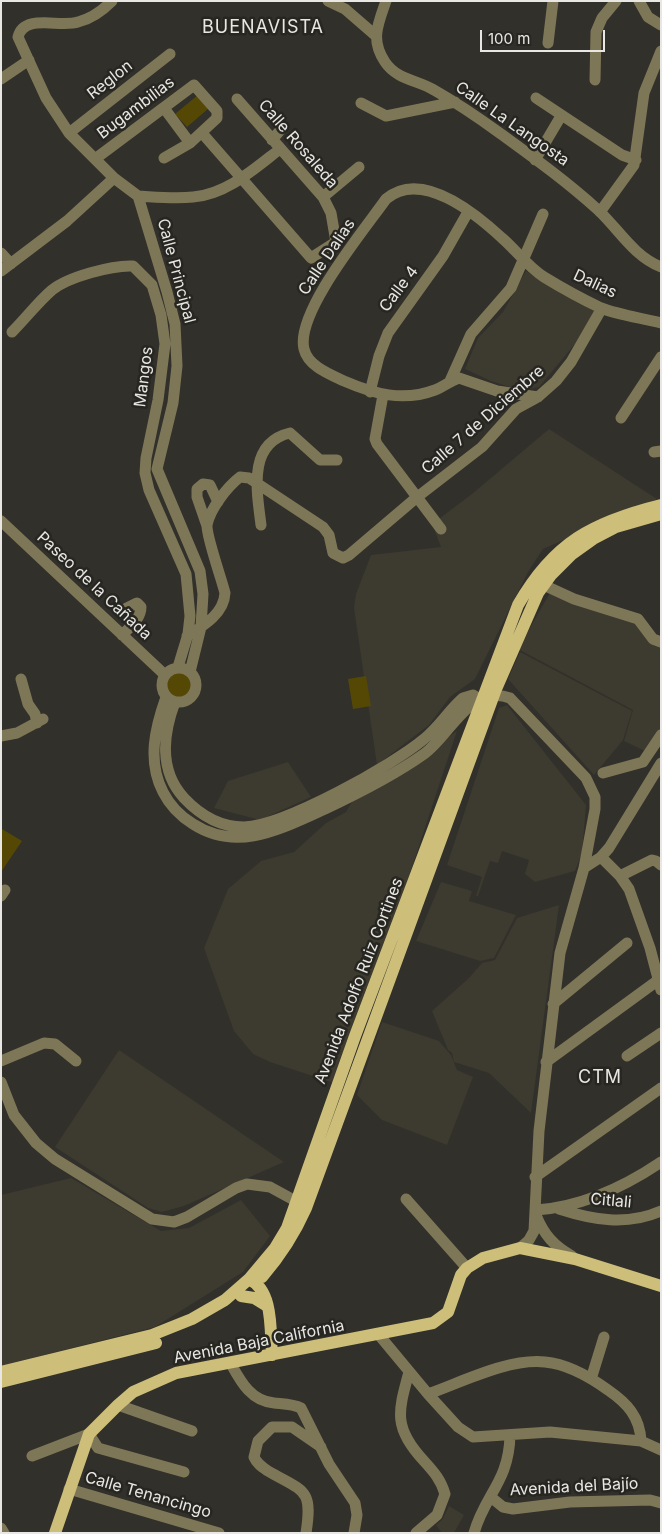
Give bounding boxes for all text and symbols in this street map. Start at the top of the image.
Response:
district label: BUENAVISTA [201,17,325,39]
scale bar [482,20,607,52]
text: 100 m [488,29,530,48]
street label: Reglon [84,56,136,104]
street label: Bugambilias [94,73,178,143]
street label: Calle La Langosta [451,78,573,170]
street label: Calle Rosaleda [254,96,342,192]
street label: Calle Dalias [294,215,360,299]
street label: Calle Principal [153,216,199,326]
street label: Calle 4 [376,262,422,316]
street label: Dalias [570,266,620,302]
street label: Mangos [131,346,157,408]
street label: Calle 7 de Diciembre [418,362,548,478]
street label: Paseo de la Cañada [33,528,155,644]
street label: Avenida Adolfo Ruiz Cortines [311,875,407,1087]
district label: CTM [578,1067,622,1089]
street label: Citlali [590,1190,632,1212]
street label: Avenida Baja California [172,1316,346,1368]
street label: Calle Tenancingo [83,1468,213,1522]
street label: Avenida del Bajío [509,1474,639,1500]

